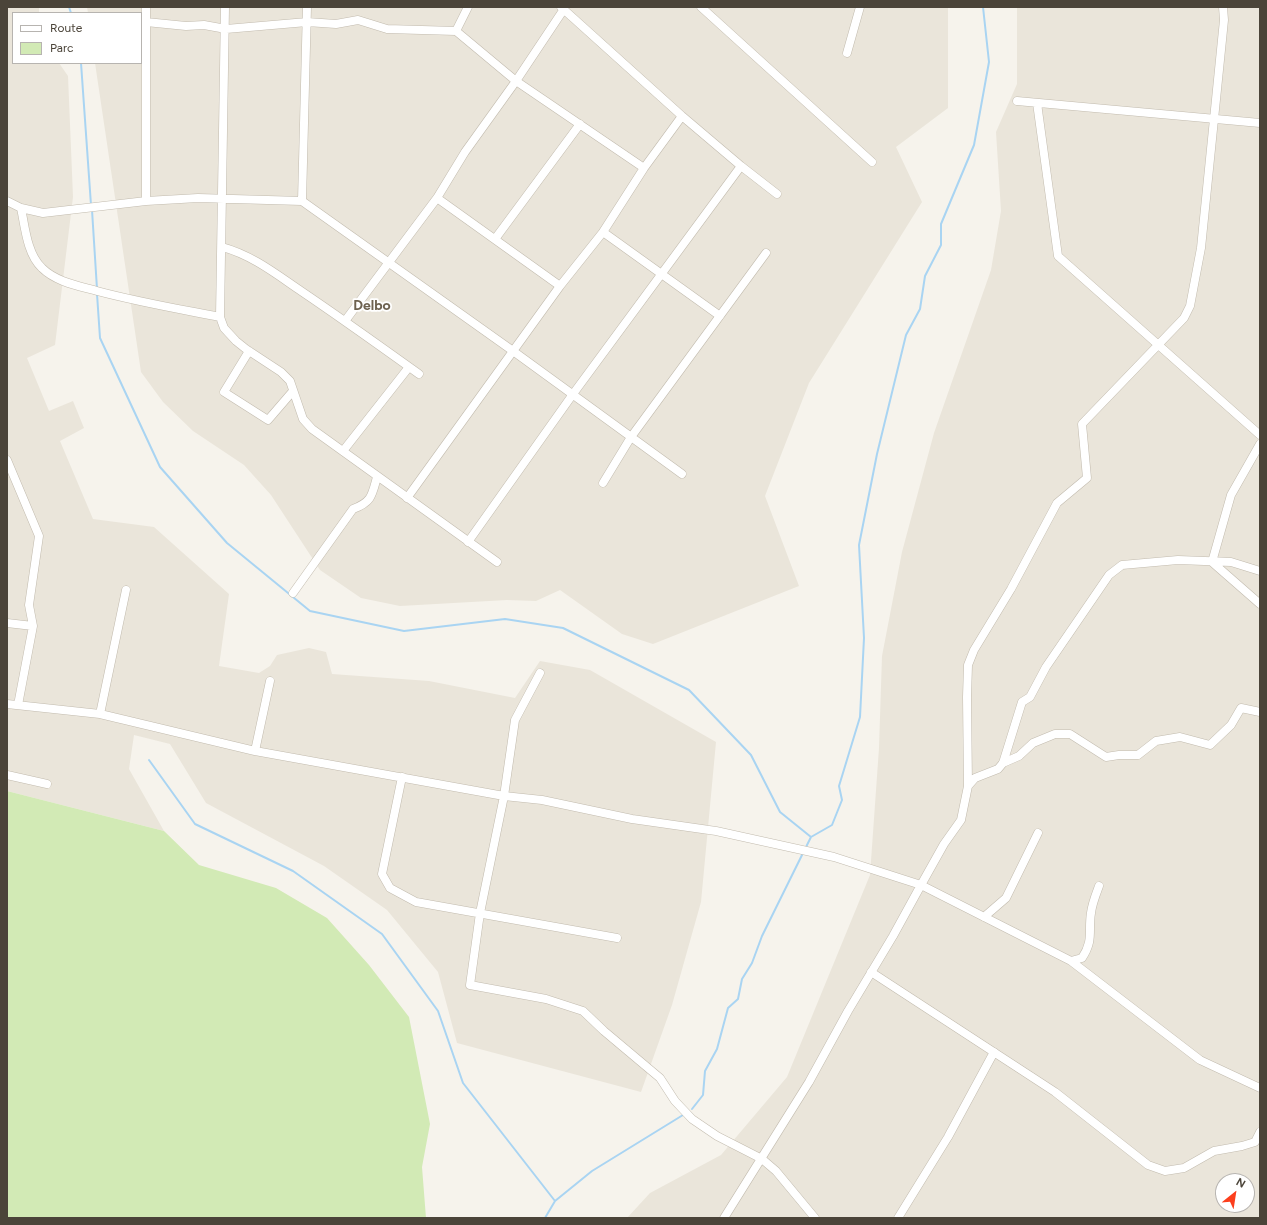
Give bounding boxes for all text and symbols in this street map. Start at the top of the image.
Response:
legend [12,12,142,64]
text: Route [50,21,82,35]
text: Parc [50,41,74,55]
district label: Delbo [353,298,391,314]
north arrow [1215,1173,1255,1213]
text: N [1234,1175,1248,1191]

